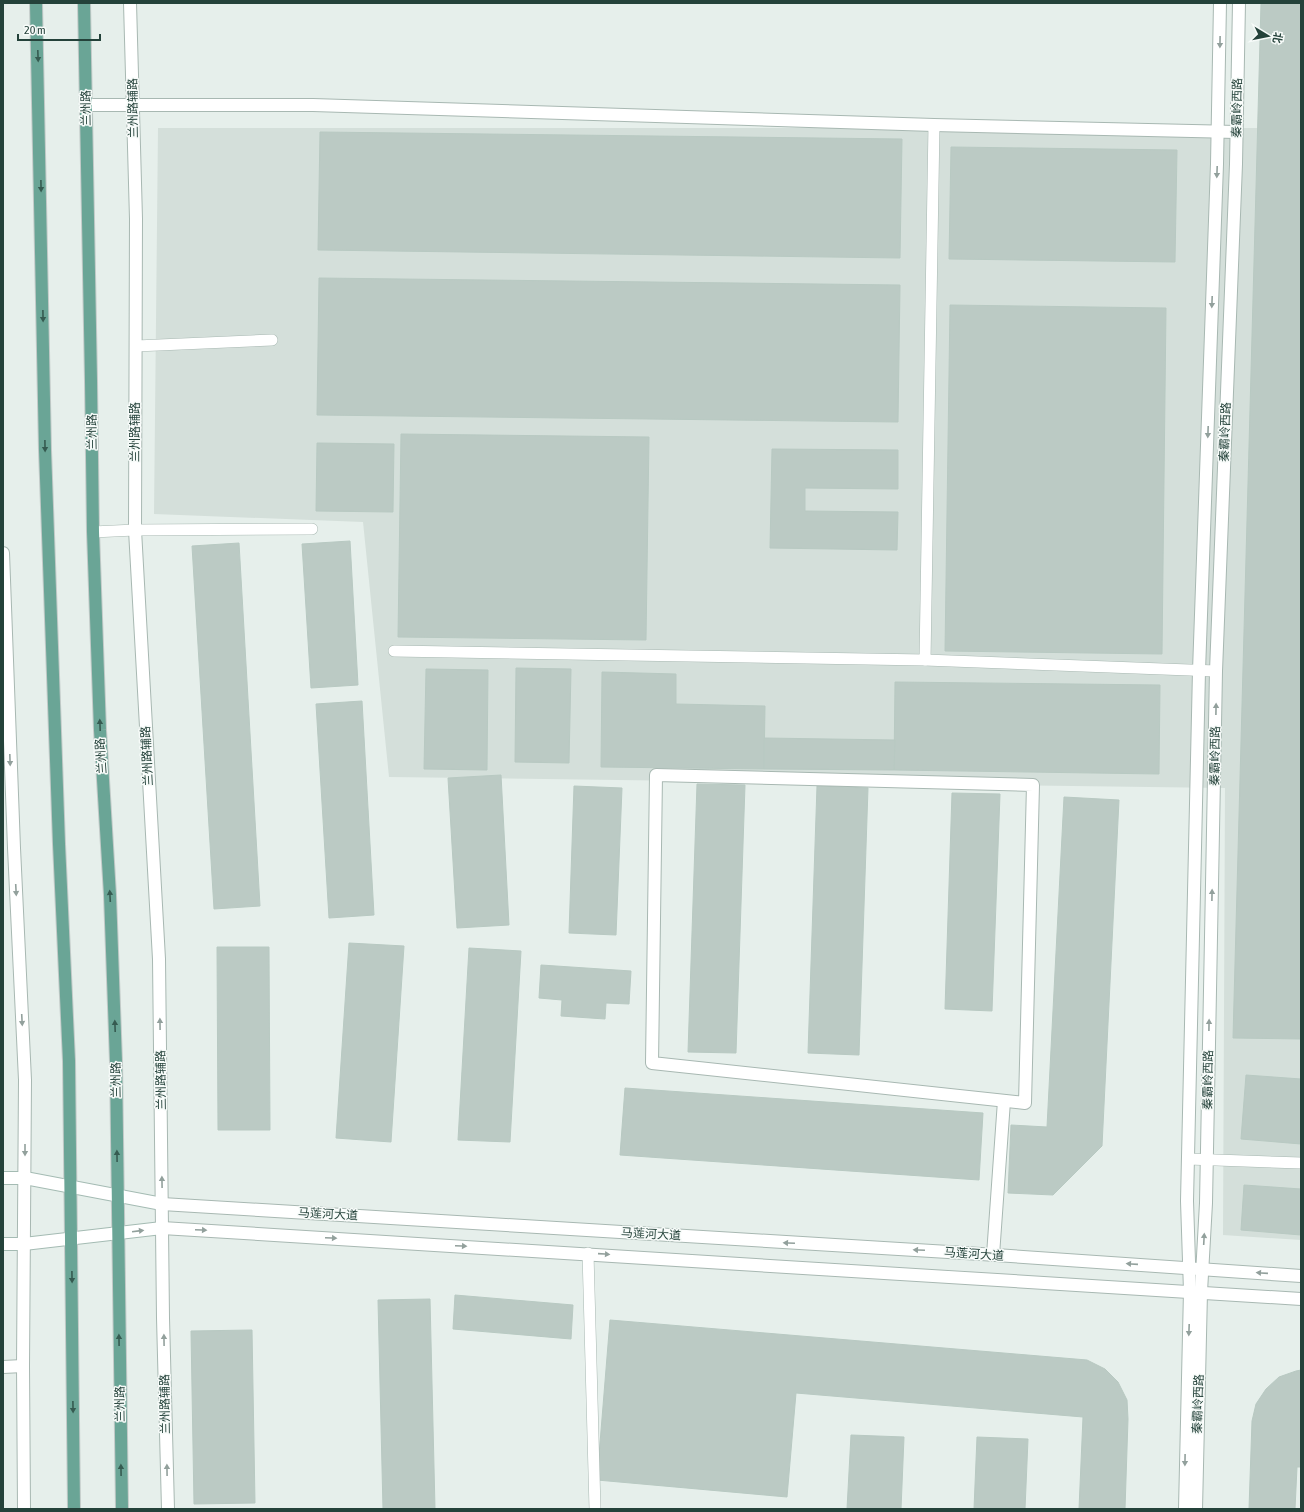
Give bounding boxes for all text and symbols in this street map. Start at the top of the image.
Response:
scale bar [18,16,100,42]
north arrow [1248,16,1288,56]
text: 20 m [24,23,46,37]
text: 北 [1271,31,1285,44]
one-way arrow [1216,36,1223,48]
one-way arrow [35,50,41,63]
street label: 兰州路辅路 [125,78,141,138]
street label: 秦霸岭西路 [1229,78,1245,138]
street label: 兰州路 [79,90,93,126]
one-way arrow [1214,166,1220,179]
one-way arrow [38,180,44,193]
one-way arrow [1209,296,1215,309]
one-way arrow [40,310,46,323]
street label: 兰州路辅路 [128,402,142,462]
street label: 秦霸岭西路 [1217,402,1233,462]
street label: 兰州路 [85,414,99,450]
one-way arrow [1204,426,1211,438]
one-way arrow [42,440,49,452]
one-way arrow [1212,703,1219,715]
one-way arrow [96,719,103,731]
street label: 兰州路辅路 [138,726,156,786]
street label: 秦霸岭西路 [1207,726,1223,786]
street label: 兰州路 [93,738,109,774]
one-way arrow [7,754,14,766]
one-way arrow [12,884,19,896]
one-way arrow [1209,888,1215,901]
one-way arrow [107,889,113,902]
one-way arrow [19,1014,26,1026]
one-way arrow [157,1017,163,1030]
one-way arrow [1206,1018,1212,1031]
one-way arrow [111,1020,118,1032]
street label: 兰州路辅路 [153,1050,169,1110]
street label: 秦霸岭西路 [1200,1050,1216,1110]
street label: 兰州路 [109,1062,123,1098]
one-way arrow [22,1144,28,1157]
one-way arrow [114,1149,120,1162]
one-way arrow [159,1175,165,1188]
street label: 马莲河大道 [298,1205,358,1223]
street label: 马莲河大道 [621,1225,681,1243]
one-way arrow [132,1227,144,1234]
one-way arrow [195,1227,208,1233]
one-way arrow [1201,1232,1207,1245]
one-way arrow [325,1234,337,1241]
one-way arrow [783,1239,795,1246]
one-way arrow [454,1242,467,1249]
street label: 马莲河大道 [944,1245,1004,1263]
one-way arrow [913,1247,925,1254]
one-way arrow [598,1251,610,1258]
one-way arrow [1126,1261,1138,1268]
one-way arrow [1256,1270,1268,1277]
one-way arrow [69,1271,75,1284]
one-way arrow [1185,1324,1192,1336]
one-way arrow [116,1333,122,1346]
one-way arrow [160,1334,167,1346]
street label: 兰州路辅路 [157,1374,173,1434]
street label: 秦霸岭西路 [1190,1374,1206,1434]
street label: 兰州路 [113,1386,127,1422]
one-way arrow [70,1401,76,1414]
one-way arrow [1182,1454,1189,1466]
one-way arrow [118,1463,124,1476]
one-way arrow [163,1464,170,1476]

